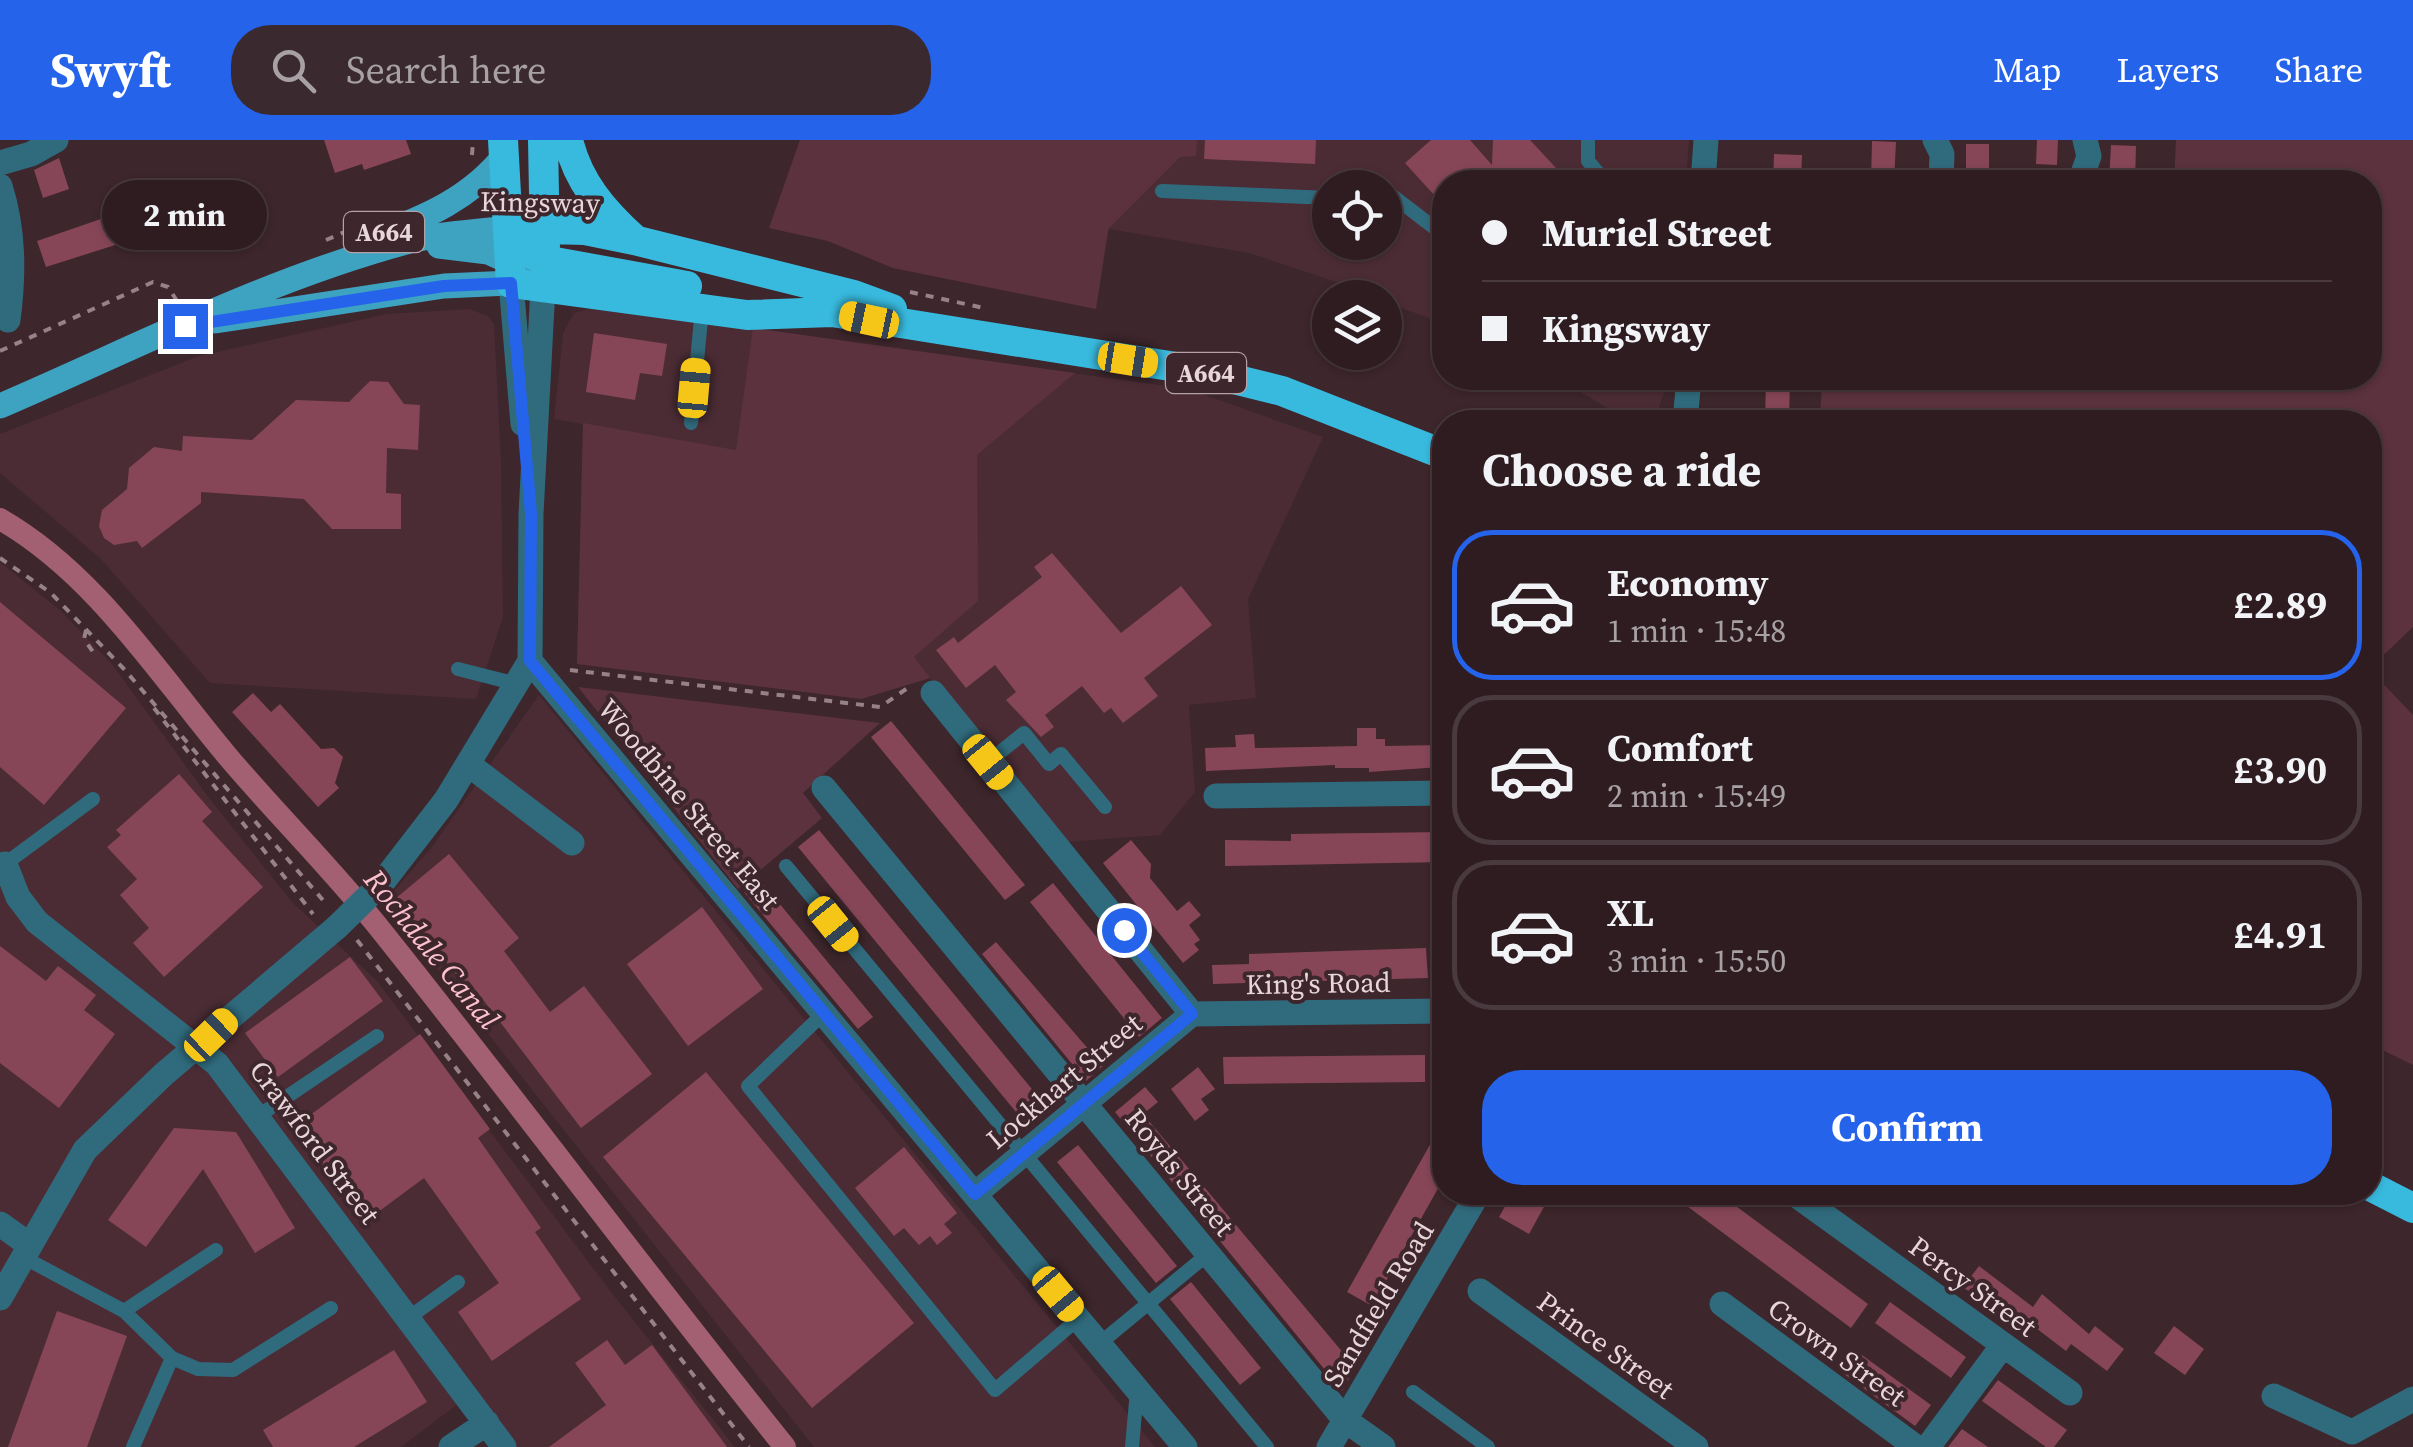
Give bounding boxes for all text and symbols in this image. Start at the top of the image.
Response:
search box [231,25,931,115]
text: Swyft [50,37,171,103]
icon: search [266,43,321,98]
text: Search here [346,44,546,96]
text: Map [1993,46,2061,94]
text: Layers [2116,46,2219,94]
text: Share [2274,46,2363,94]
map controls [1312,170,1402,370]
button: locate [1312,170,1402,260]
callout: 2 min [102,181,268,251]
street label: Kingsway [480,182,601,222]
text: 2 min [143,193,226,237]
text: Muriel Street [1542,207,1771,259]
road number: A664 [344,212,424,252]
button: layers [1312,280,1402,370]
car [837,299,901,341]
text: Kingsway [1542,303,1710,355]
route end [163,304,208,349]
car [1096,340,1160,380]
road number: A664 [1166,353,1246,393]
car [676,357,712,419]
text: Choose a ride [1482,439,1761,501]
text: Economy [1607,557,1769,609]
icon: car [1487,560,1577,650]
text: £2.89 [2233,579,2327,631]
text: 1 min · 15:48 [1607,609,1786,653]
street label: Woodbine Street East [589,690,789,918]
text: Comfort [1607,722,1753,774]
icon: car [1487,725,1577,815]
car [957,729,1019,795]
text: £3.90 [2233,744,2327,796]
text: 2 min · 15:49 [1607,774,1786,818]
water label: Rochdale Canal [354,860,510,1038]
text: XL [1607,887,1654,939]
icon: car [1487,890,1577,980]
car [802,891,864,957]
route start [1102,908,1147,953]
text: £4.91 [2233,909,2327,961]
text: 3 min · 15:50 [1607,939,1786,983]
street label: King's Road [1245,963,1391,1003]
car [179,1003,243,1067]
street label: Lockhart Street [978,1004,1150,1157]
street label: Crawford Street [241,1052,390,1232]
button: Confirm [1482,1070,2332,1185]
street label: Royds Street [1117,1100,1244,1244]
street label: Sandfield Road [1314,1214,1442,1394]
street label: Percy Street [1902,1227,2045,1346]
car [1027,1261,1089,1327]
street label: Prince Street [1530,1283,1683,1408]
street label: Crown Street [1760,1289,1914,1415]

